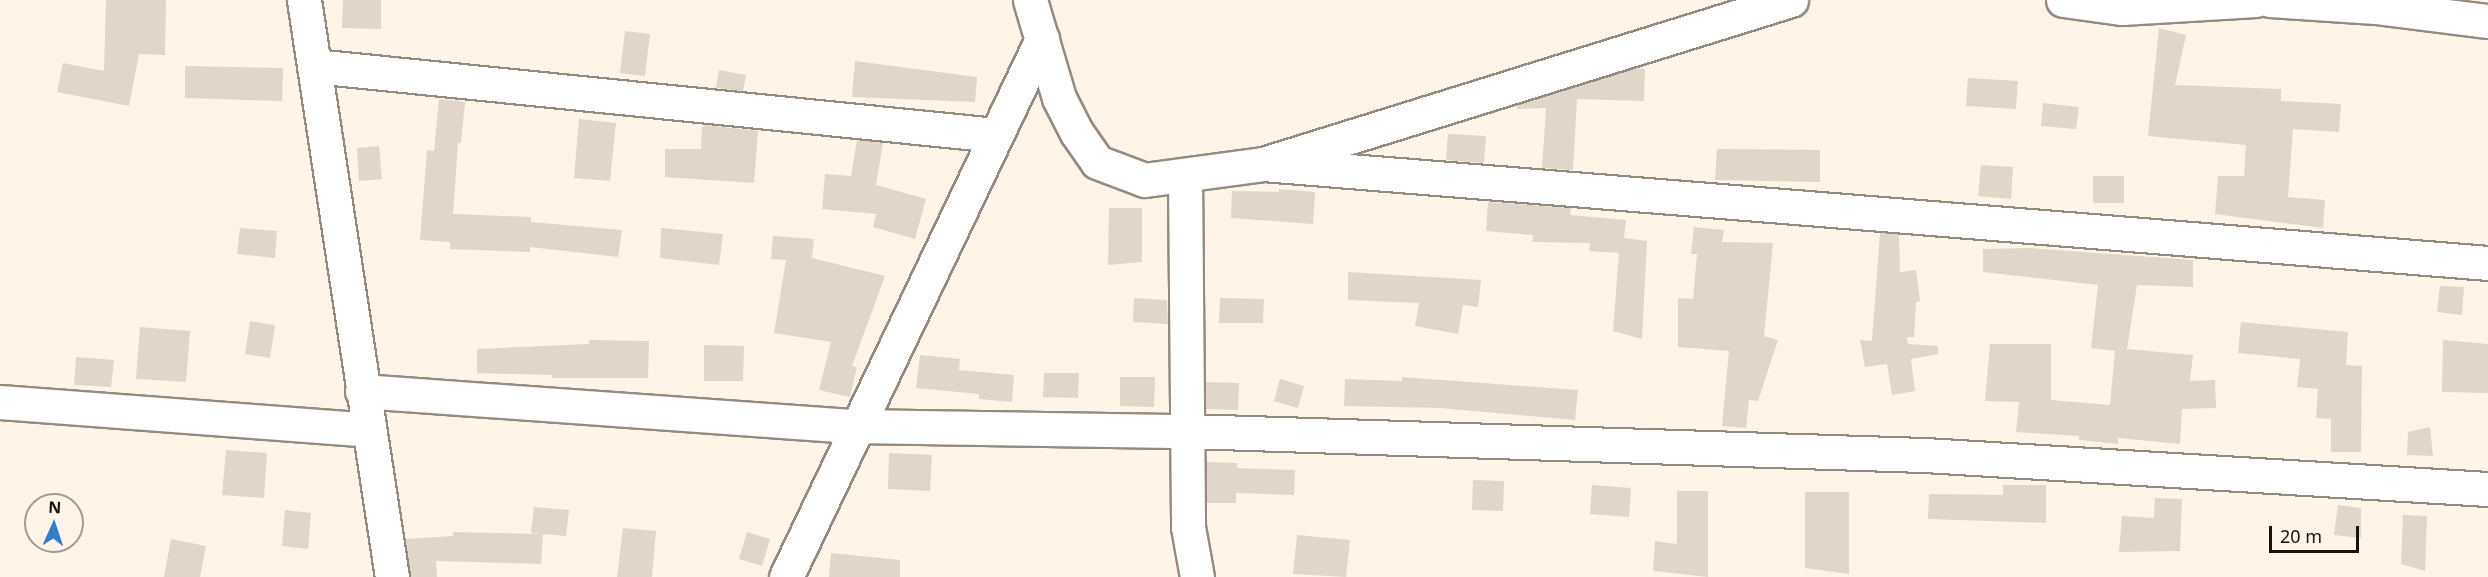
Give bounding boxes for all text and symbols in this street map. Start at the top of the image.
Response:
north arrow [24,493,84,553]
text: N [48,496,62,518]
scale bar [2272,514,2362,552]
text: 20 m [2280,524,2322,548]

